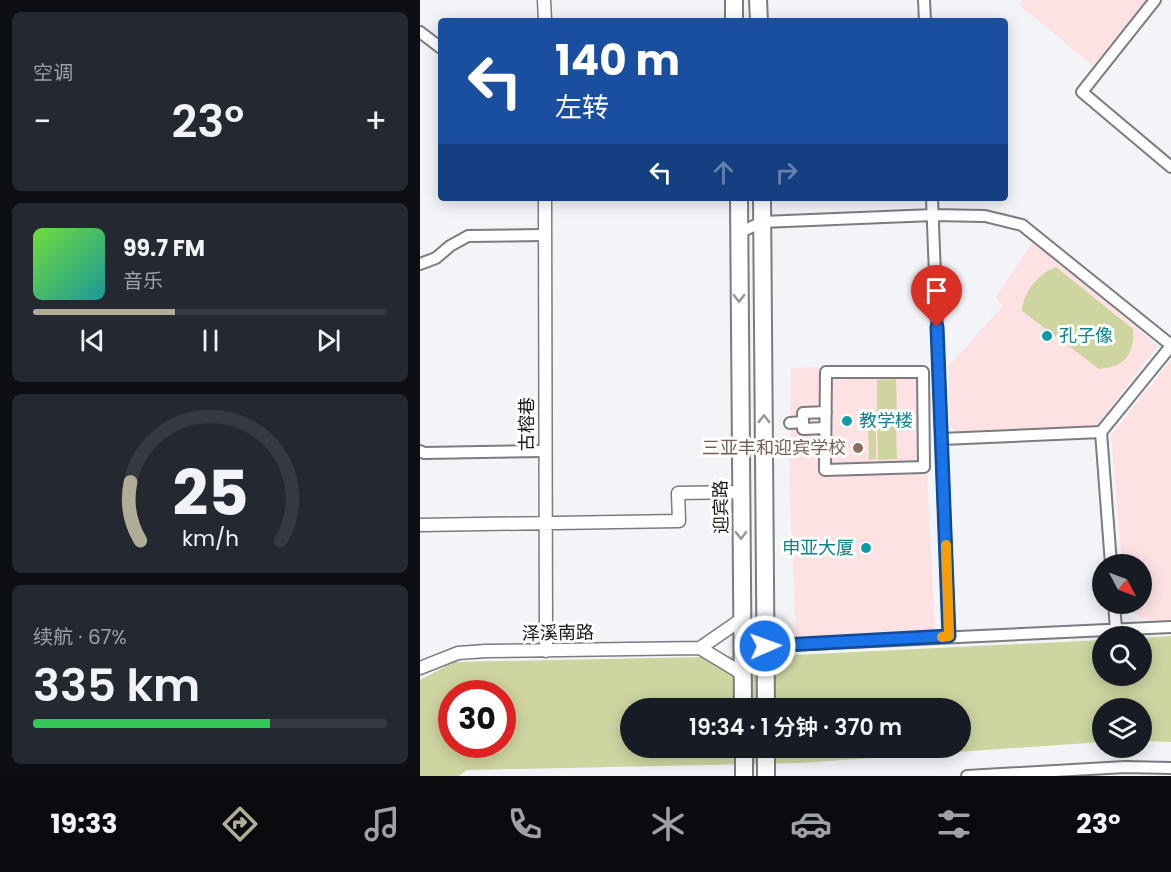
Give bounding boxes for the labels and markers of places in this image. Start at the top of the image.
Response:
pin [911,265,962,327]
place label: 孔子像 [1059,323,1113,348]
marker: 孔子像 [1040,329,1054,343]
place label: 教学楼 [859,408,913,433]
marker: 教学楼 [840,414,854,428]
place label: 三亚丰和迎宾学校 [702,435,846,460]
marker: 三亚丰和迎宾学校 [851,441,865,455]
place label: 申亚大厦 [782,535,854,560]
marker: 申亚大厦 [859,541,873,555]

